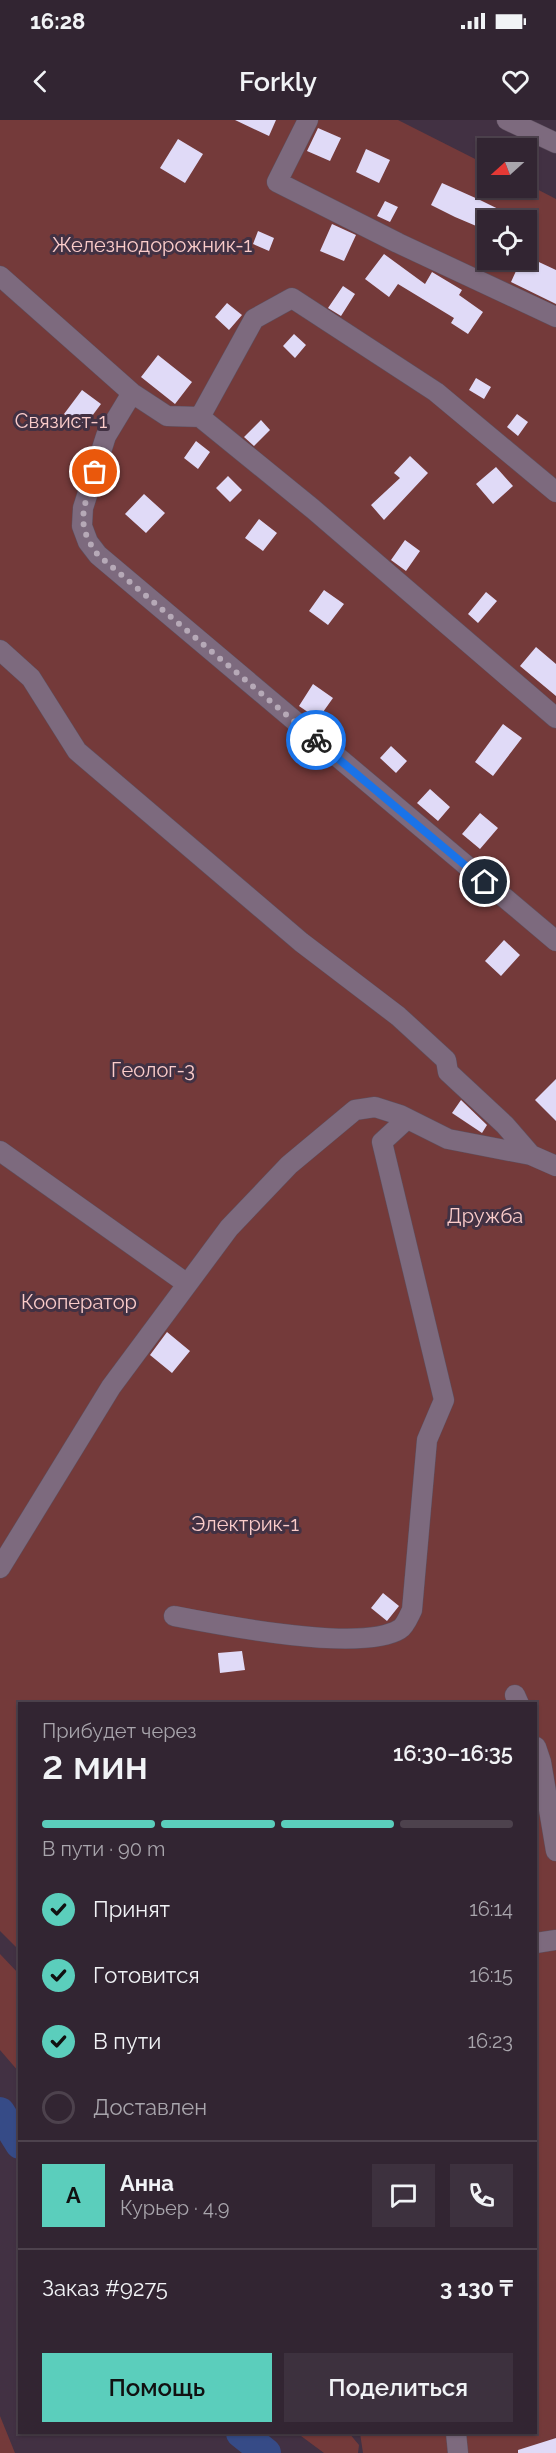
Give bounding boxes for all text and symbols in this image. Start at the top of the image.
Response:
text: 16:28 [30,8,85,34]
icon: back [24,65,57,98]
icon: heart [499,65,532,98]
text: Forkly [239,66,317,97]
north arrow [477,138,537,198]
map controls [477,138,537,270]
button: locate [477,210,537,270]
park label: Железнодорожник-1 [52,233,253,257]
park label: Связист-1 [15,409,108,433]
pin [69,446,120,497]
icon: bag [78,455,111,488]
courier [286,710,346,770]
icon: bike [300,724,333,757]
pin [459,856,510,907]
icon: home [468,865,501,898]
park label: Геолог-3 [111,1058,195,1082]
park label: Дружба [447,1204,523,1228]
park label: Кооператор [21,1290,137,1314]
park label: Электрик-1 [191,1512,299,1536]
text: Прибудет через [42,1719,196,1743]
text: 16:30–16:35 [393,1740,513,1766]
text: 2 мин [42,1742,148,1788]
text: В пути · 90 m [42,1837,165,1861]
icon: check [42,1893,75,1926]
text: Принят [93,1896,170,1922]
text: 16:14 [469,1897,513,1921]
icon: check [42,1959,75,1992]
text: Готовится [93,1962,200,1988]
text: 16:15 [469,1963,513,1987]
icon: check [42,2025,75,2058]
text: В пути [93,2028,161,2054]
text: 16:23 [468,2029,513,2053]
text: Доставлен [93,2094,207,2120]
button: chat [372,2164,435,2227]
button: phone [450,2164,513,2227]
text: Анна [120,2170,174,2196]
text: А [66,2182,81,2208]
text: Курьер · 4.9 [120,2196,229,2220]
text: Заказ #9275 [42,2275,168,2301]
text: 3 130 ₸ [440,2275,513,2301]
button: Помощь [42,2353,272,2422]
button: Поделиться [284,2353,513,2422]

